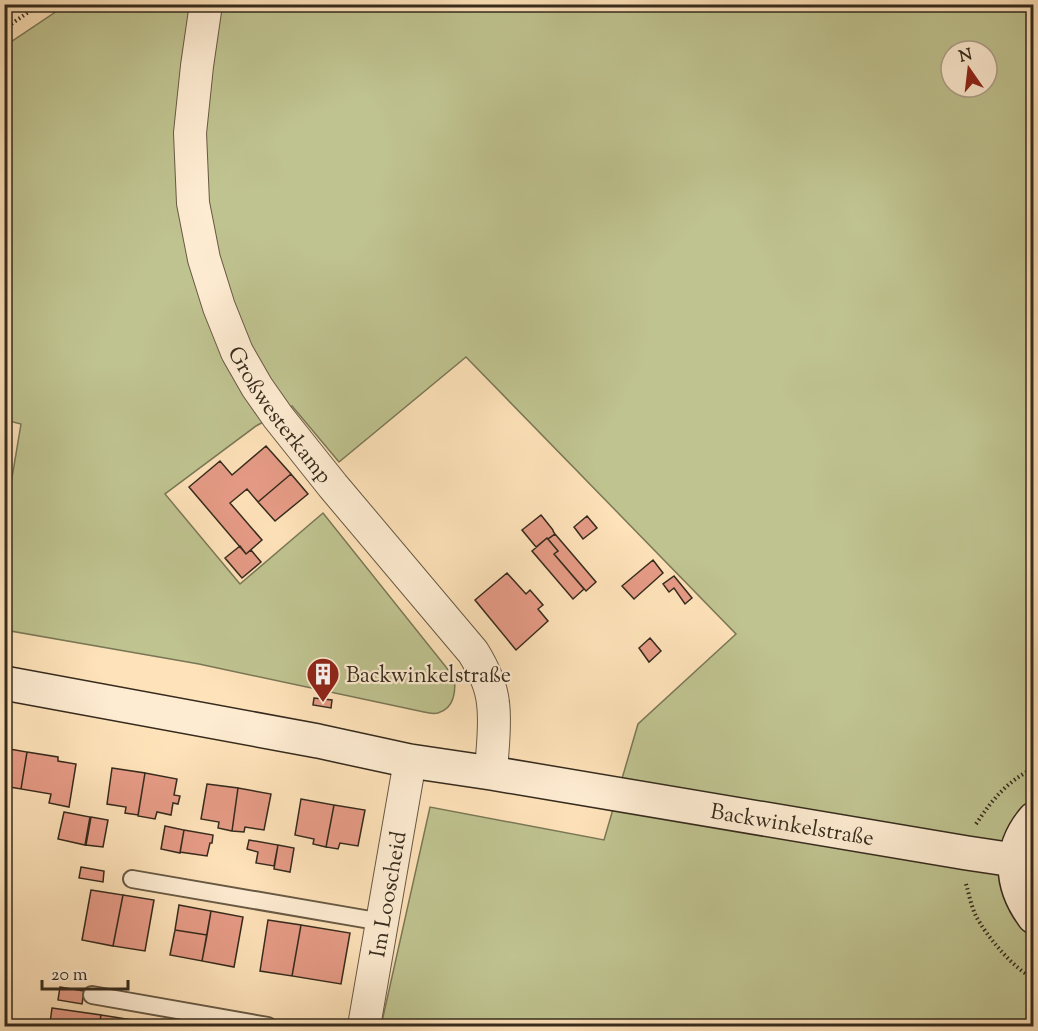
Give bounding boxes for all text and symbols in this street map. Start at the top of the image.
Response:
north arrow [939,39,999,99]
text: N [957,44,975,70]
street label: Großwesterkamp [218,341,338,492]
building icon: Backwinkelstraße [305,656,341,703]
place label: Backwinkelstraße [346,661,511,693]
street label: Backwinkelstraße [708,797,876,856]
street label: Im Looscheid [363,829,417,960]
scale bar [42,953,128,991]
text: 20 m [51,963,88,989]

